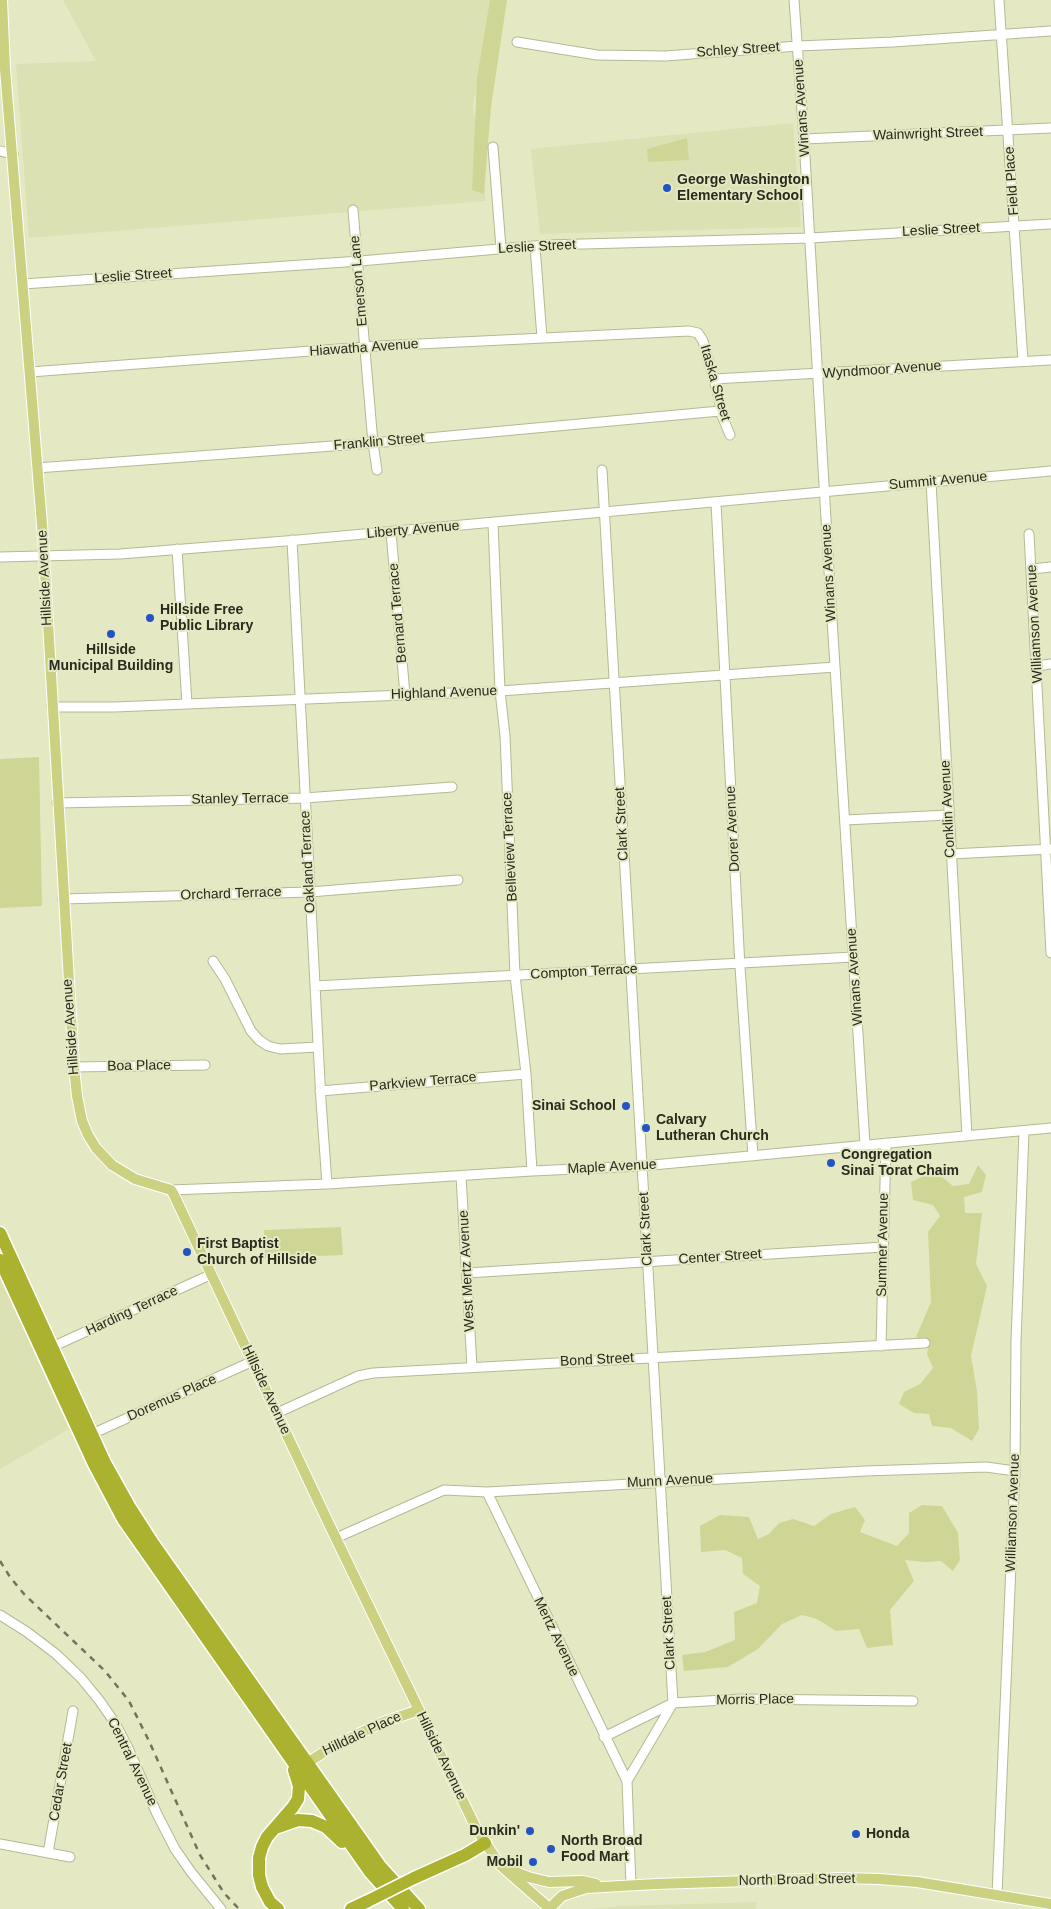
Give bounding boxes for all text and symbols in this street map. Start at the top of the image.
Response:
street label: Schley Street [696,39,780,61]
street label: Winans Avenue [790,59,814,157]
street label: Wainwright Street [873,124,983,144]
street label: Field Place [1001,146,1023,216]
place label: George Washington Elementary School [677,172,809,204]
marker: George Washington Elementary School [661,182,673,194]
street label: Leslie Street [902,220,980,240]
street label: Emerson Lane [347,235,371,327]
street label: Leslie Street [498,237,576,257]
street label: Leslie Street [94,265,172,287]
street label: Hiawatha Avenue [309,336,419,360]
street label: Itaska Street [696,343,734,423]
street label: Wyndmoor Avenue [822,357,942,383]
street label: Franklin Street [333,430,425,454]
street label: Summit Avenue [888,468,988,494]
street label: Liberty Avenue [366,518,460,542]
street label: Winans Avenue [818,524,840,622]
street label: Hillside Avenue [34,530,56,626]
street label: Bernard Terrace [385,562,411,664]
street label: Williamson Avenue [1024,564,1046,684]
place label: Hillside Free Public Library [160,602,253,634]
marker: Hillside Free Public Library [144,612,156,624]
marker: Hillside Municipal Building [105,628,117,640]
place label: Hillside Municipal Building [49,642,173,674]
street label: Highland Avenue [391,683,497,703]
street label: Conklin Avenue [937,760,959,858]
street label: Dorer Avenue [722,786,744,872]
street label: Clark Street [612,787,632,861]
street label: Stanley Terrace [191,790,289,808]
street label: Belleview Terrace [499,792,521,902]
street label: Oakland Terrace [297,810,319,914]
street label: Orchard Terrace [180,884,282,904]
street label: Winans Avenue [843,928,867,1026]
street label: Compton Terrace [530,961,638,983]
street label: Hillside Avenue [59,978,83,1076]
street label: Boa Place [107,1057,171,1075]
street label: Parkview Terrace [369,1069,477,1095]
place label: Sinai School [532,1098,616,1114]
marker: Sinai School [620,1100,632,1112]
place label: Calvary Lutheran Church [656,1112,769,1144]
marker: Calvary Lutheran Church [640,1122,652,1134]
place label: Congregation Sinai Torat Chaim [841,1147,959,1180]
street label: Maple Avenue [567,1156,657,1178]
marker: Congregation Sinai Torat Chaim [825,1157,837,1169]
street label: Clark Street [636,1192,656,1266]
street label: Summer Avenue [874,1193,892,1297]
street label: West Mertz Avenue [455,1210,479,1332]
place label: First Baptist Church of Hillside [197,1236,317,1268]
marker: First Baptist Church of Hillside [181,1246,193,1258]
street label: Center Street [678,1246,762,1268]
street label: Harding Terrace [83,1282,181,1340]
street label: Hillside Avenue [238,1343,294,1437]
street label: Bond Street [560,1350,634,1370]
street label: Doremus Place [125,1371,219,1425]
street label: Williamson Avenue [1003,1453,1023,1573]
street label: Munn Avenue [627,1470,713,1492]
street label: Mertz Avenue [530,1595,582,1679]
street label: Clark Street [659,1596,679,1670]
street label: Morris Place [716,1691,794,1709]
street label: Hilldale Place [320,1708,404,1760]
street label: Hillside Avenue [412,1709,470,1803]
street label: Central Avenue [103,1715,161,1809]
street label: Cedar Street [46,1741,76,1823]
place label: Dunkin' [469,1823,520,1839]
marker: Dunkin' [524,1825,536,1837]
place label: Honda [866,1826,910,1842]
marker: Honda [850,1828,862,1840]
place label: North Broad Food Mart [561,1833,643,1865]
marker: North Broad Food Mart [545,1843,557,1855]
place label: Mobil [486,1854,523,1870]
marker: Mobil [527,1856,539,1868]
street label: North Broad Street [739,1871,855,1889]

